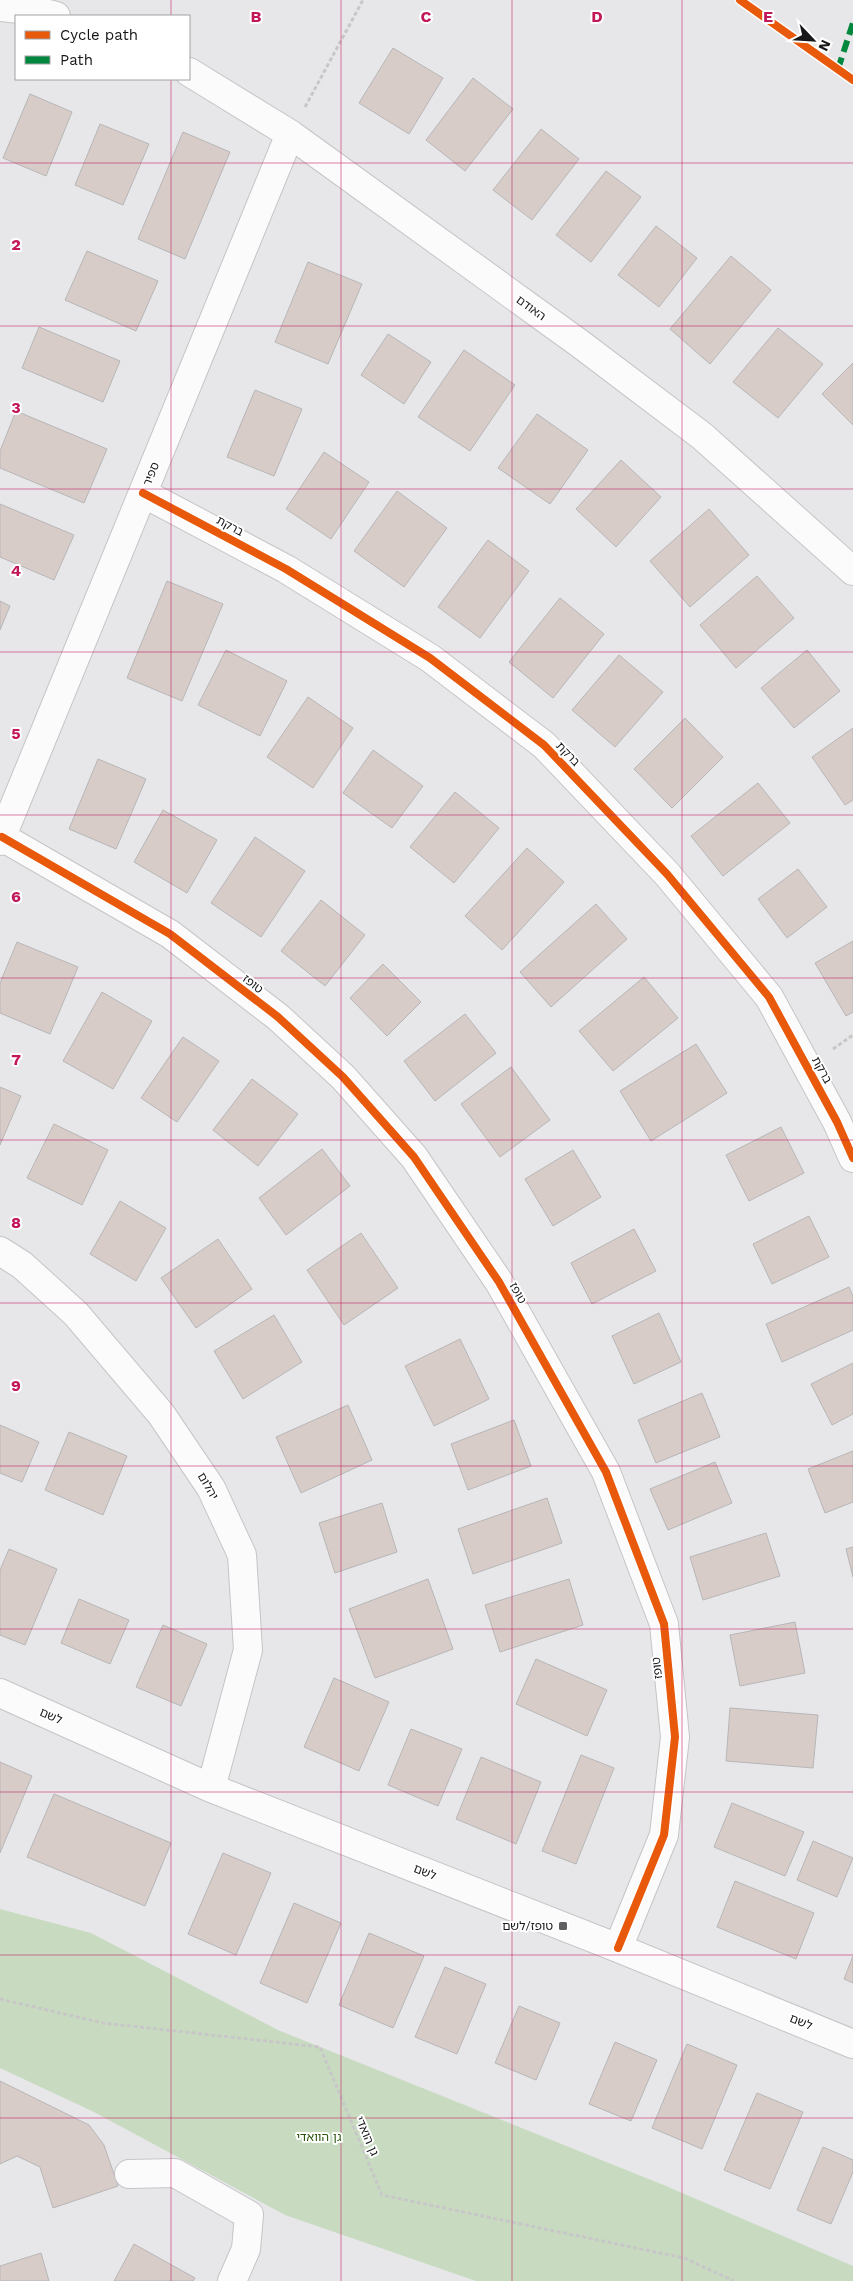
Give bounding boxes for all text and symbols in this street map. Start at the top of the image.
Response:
text: B [251,7,262,26]
text: C [421,7,432,26]
text: D [591,7,603,26]
text: E [763,7,773,26]
legend [15,15,190,80]
north arrow [788,15,838,65]
text: Cycle path [60,26,138,44]
text: N [815,37,834,54]
text: Path [60,51,93,69]
text: 2 [11,235,21,254]
street label: האודם [513,293,549,323]
text: 3 [11,398,21,417]
street label: ספיר [140,460,162,488]
street label: ברקת [214,513,246,539]
text: 4 [11,561,21,580]
text: 5 [11,724,21,743]
street label: ברקת [553,739,583,769]
text: 6 [11,887,21,906]
street label: טופז [240,972,266,996]
text: 7 [11,1050,21,1069]
street label: ברקת [809,1054,835,1086]
text: 8 [11,1213,21,1232]
street label: טופז [507,1280,529,1306]
text: 9 [11,1376,21,1395]
street label: יהלום [195,1470,221,1502]
street label: טופז [649,1656,665,1680]
street label: לשם [37,1705,65,1727]
street label: לשם [412,1861,438,1883]
place label: טופז/לשם [502,1919,553,1933]
marker: טופז/לשם [557,1920,569,1932]
street label: לשם [788,2011,814,2033]
street label: גן הואדי [352,2114,382,2158]
park label: גן הוואדי [297,2130,342,2144]

